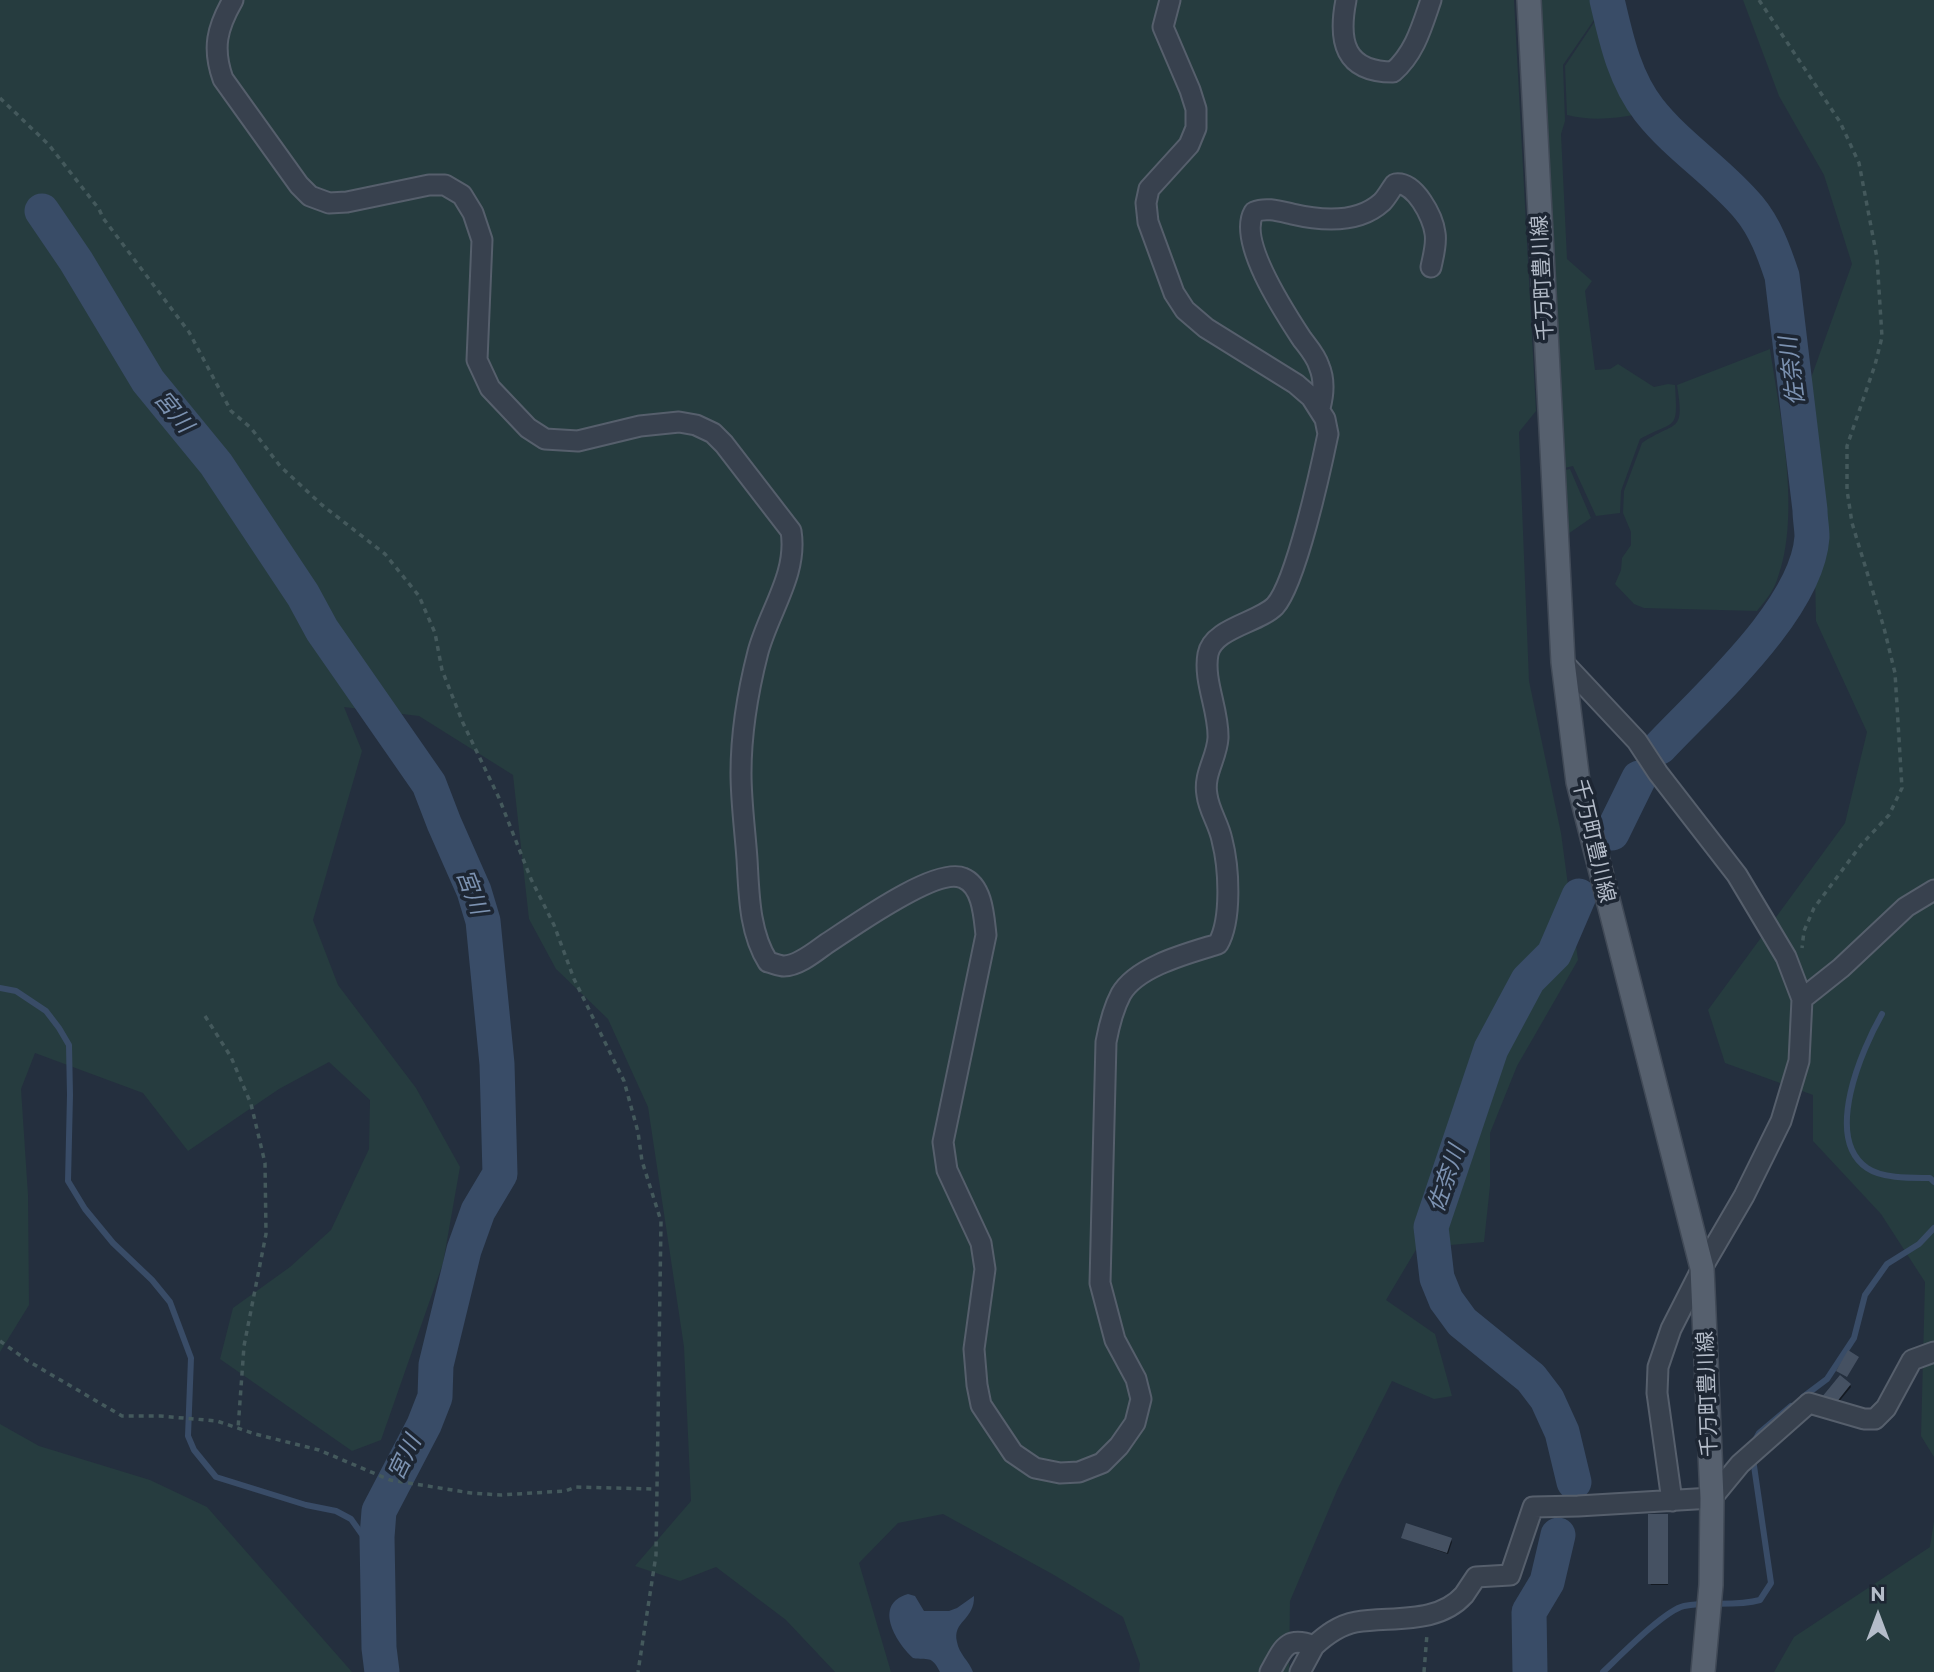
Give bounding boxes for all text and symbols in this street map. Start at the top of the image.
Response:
street label: 千万町豊川線 [1527,214,1559,342]
water label: 佐奈川 [1775,335,1811,407]
water label: 宮川 [148,385,198,439]
street label: 千万町豊川線 [1567,777,1619,905]
water label: 宮川 [450,866,492,918]
water label: 佐奈川 [1423,1142,1471,1216]
street label: 千万町豊川線 [1693,1331,1723,1457]
water label: 宮川 [383,1431,427,1485]
north arrow [1843,1581,1913,1651]
text: N [1870,1583,1886,1606]

